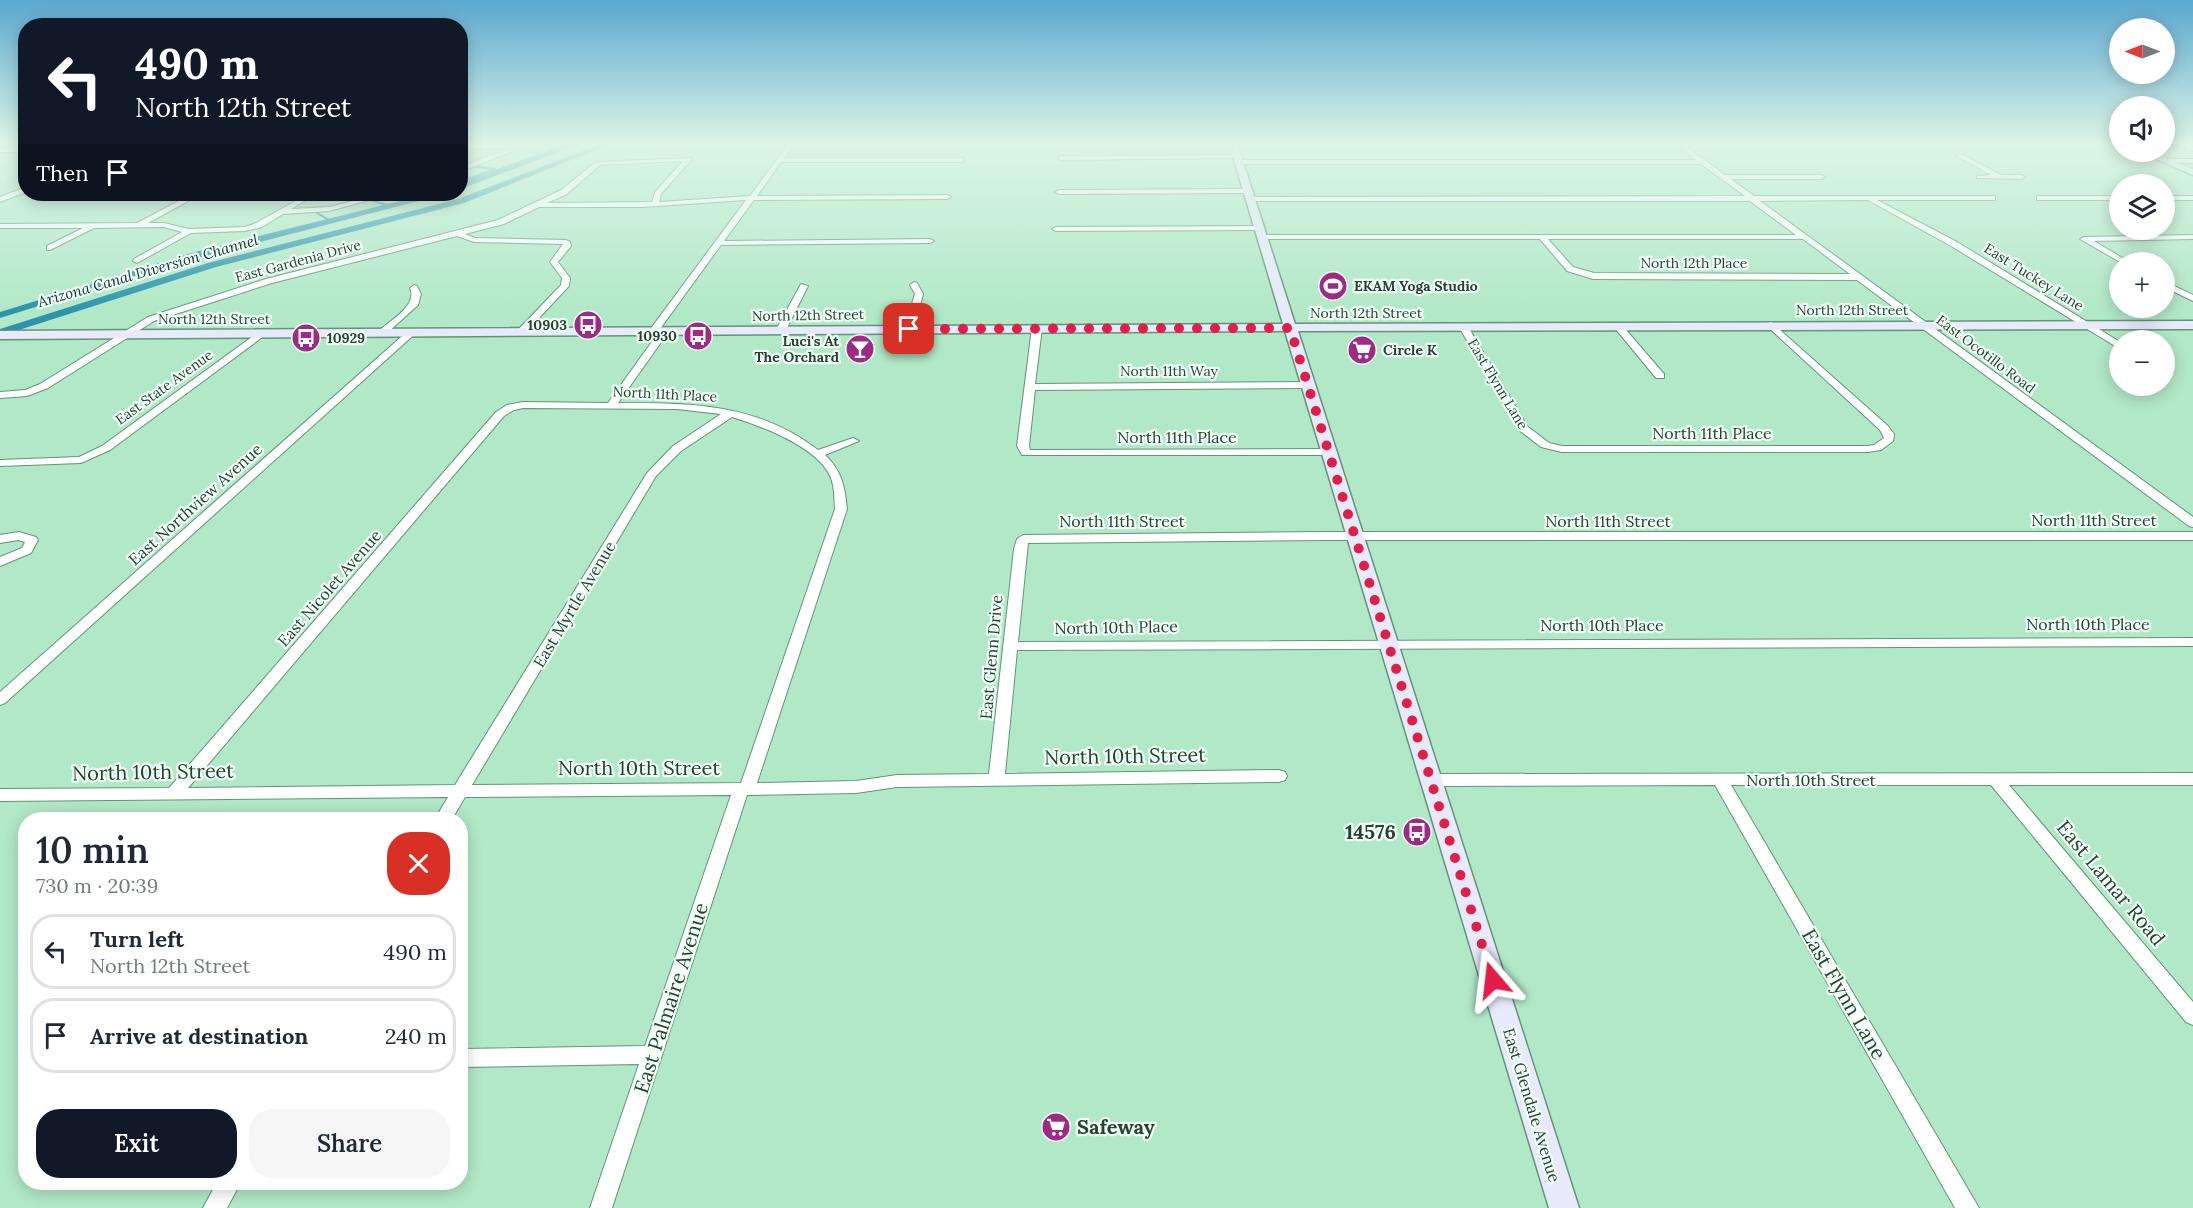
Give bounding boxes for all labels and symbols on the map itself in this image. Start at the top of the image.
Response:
north arrow [2109,18,2175,84]
water label: Arizona Canal Diversion Channel [35,230,261,311]
street label: East Gardenia Drive [233,235,363,286]
street label: East Tuckey Lane [1981,239,2087,315]
street label: North 12th Place [1641,254,1748,272]
sports icon: EKAM Yoga Studio [1317,270,1349,302]
place label: EKAM Yoga Studio [1354,277,1478,295]
street label: North 12th Street [1796,301,1909,319]
pin [883,303,934,354]
street label: North 12th Street [1310,304,1423,322]
street label: North 12th Street [752,305,865,325]
bus stop icon: 10903 [572,309,604,341]
street label: North 12th Street [158,310,271,328]
street label: East Ocotillo Road [1933,311,2039,397]
place label: 10903 [528,316,567,334]
bus stop icon: 10930 [682,320,714,352]
bus stop icon: 10929 [290,322,322,354]
place label: 10930 [638,327,677,345]
place label: 10929 [327,329,365,347]
place label: Luci's At The Orchard [754,332,839,366]
bar icon: Luci's At The Orchard [844,333,876,365]
supermarket icon: Circle K [1346,334,1378,366]
street label: East Flynn Lane [1464,335,1532,433]
place label: Circle K [1383,341,1437,359]
street label: East State Avenue [112,345,217,428]
street label: North 11th Way [1120,362,1219,380]
street label: North 11th Place [612,382,718,406]
street label: North 11th Place [1652,423,1772,443]
street label: North 11th Place [1117,427,1237,447]
street label: East Northview Avenue [124,439,266,569]
street label: North 11th Street [2031,510,2158,530]
street label: North 11th Street [1059,511,1186,531]
street label: North 11th Street [1545,511,1672,531]
street label: East Nicolet Avenue [273,525,385,650]
street label: East Myrtle Avenue [528,537,620,671]
street label: East Glenn Drive [976,594,1006,720]
street label: North 10th Place [2026,614,2150,634]
street label: North 10th Place [1540,615,1664,635]
street label: North 10th Place [1054,616,1178,638]
street label: North 10th Street [1044,742,1206,769]
street label: North 10th Street [558,755,720,780]
street label: North 10th Street [72,758,234,785]
street label: North 10th Street [1746,770,1877,790]
street label: East Lamar Road [2052,815,2171,950]
bus stop icon: 14576 [1401,816,1433,848]
place label: 14576 [1345,819,1396,844]
street label: East Palmaire Avenue [628,899,713,1096]
street label: East Flynn Lane [1797,924,1892,1064]
position arrow [1461,948,1525,1012]
street label: East Glendale Avenue [1499,1025,1565,1185]
supermarket icon: Safeway [1040,1111,1072,1143]
place label: Safeway [1077,1114,1155,1139]

